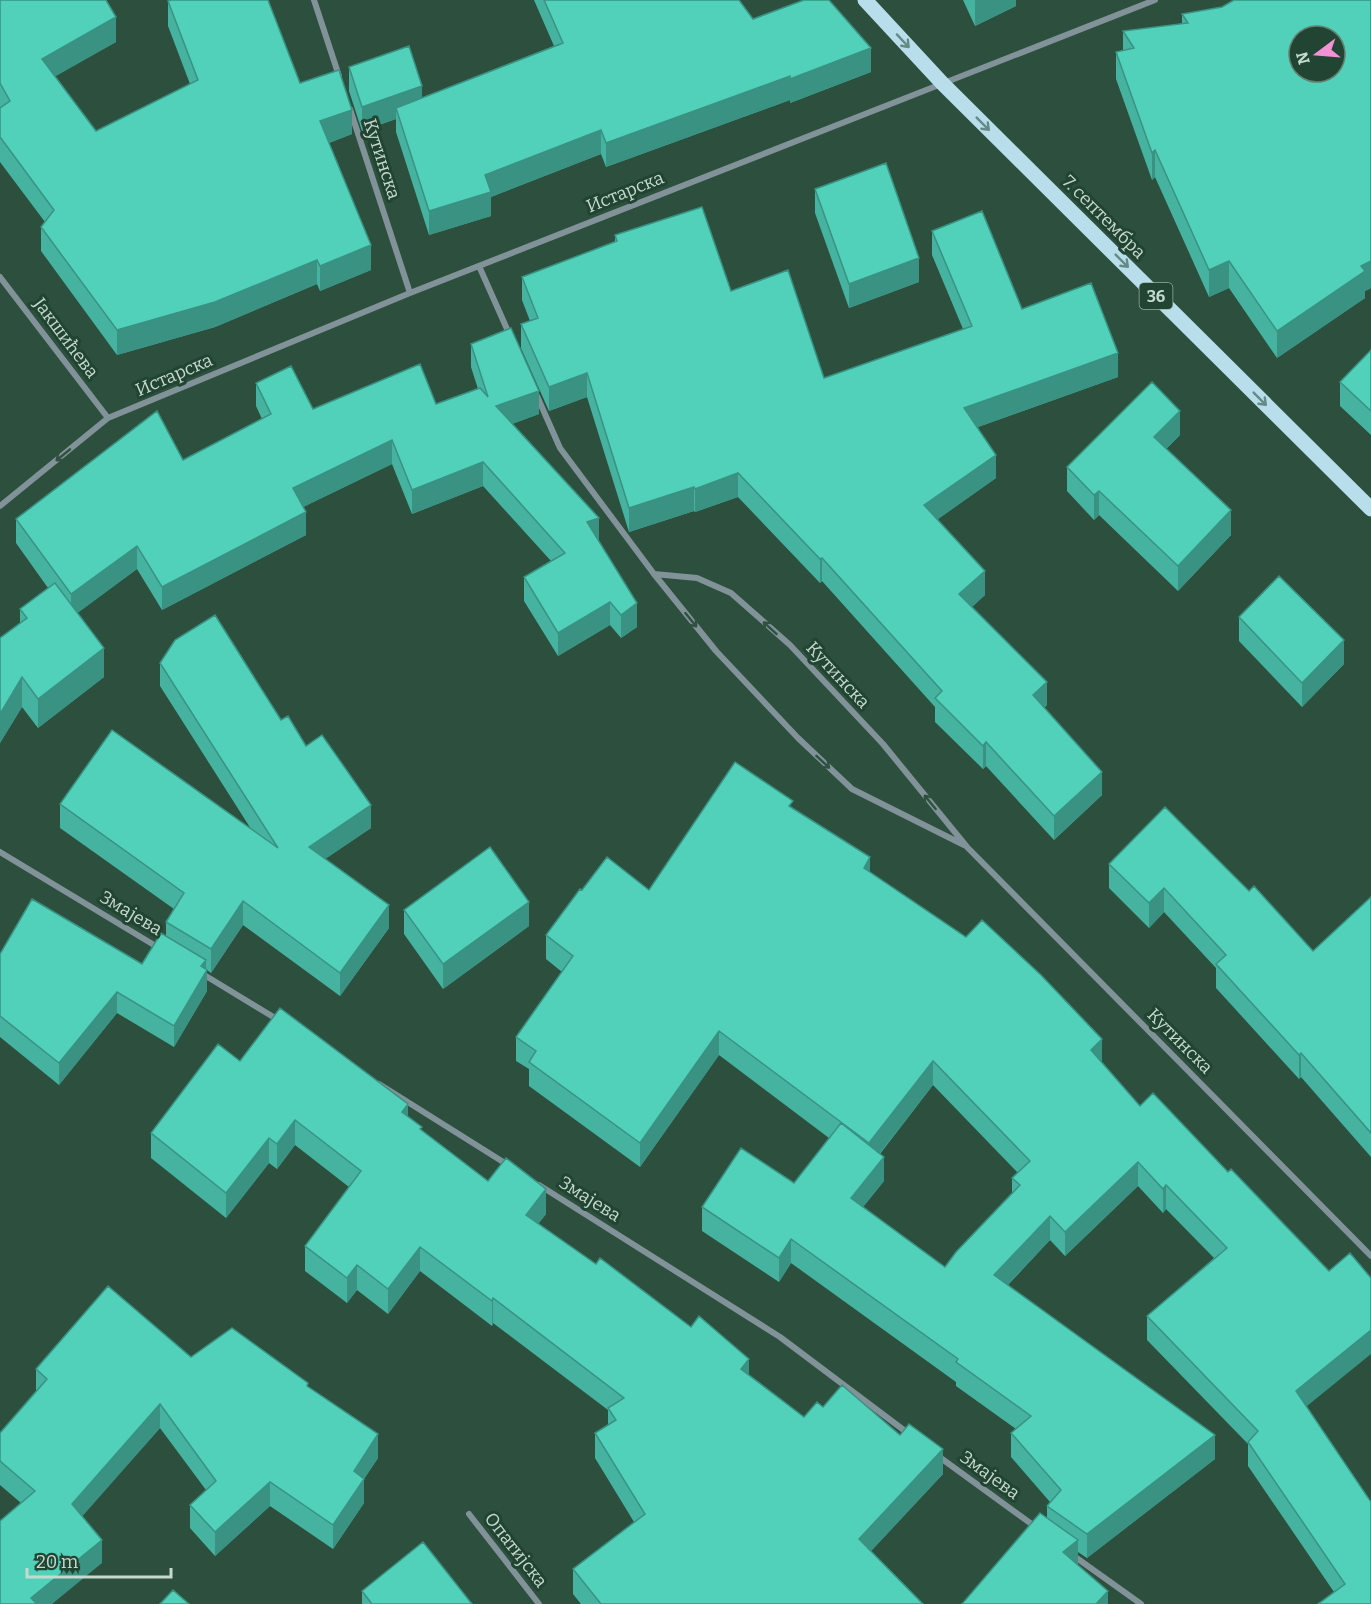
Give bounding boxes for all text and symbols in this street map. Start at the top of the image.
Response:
north arrow [1287,24,1347,84]
one-way arrow [896,34,911,49]
text: N [1292,49,1314,67]
street label: Кутинска [359,116,405,202]
one-way arrow [976,117,991,131]
street label: Истарска [583,166,667,217]
street label: 7. септембра [1058,171,1150,263]
one-way arrow [1114,254,1129,269]
road number: 36 [1140,283,1172,309]
street label: Јакшићева [28,293,103,383]
street label: Истарска [132,349,216,401]
one-way arrow [1253,391,1268,406]
one-way arrow [56,448,71,462]
one-way arrow [684,611,697,627]
one-way arrow [762,621,777,635]
street label: Кутинска [802,637,875,713]
one-way arrow [816,755,831,770]
one-way arrow [924,794,937,810]
street label: Змајева [96,886,166,940]
street label: Кутинска [1143,1004,1217,1078]
street label: Змајева [555,1171,625,1227]
street label: Змајева [956,1446,1024,1504]
street label: Опатијска [480,1508,552,1592]
scale bar [27,1541,171,1579]
text: 20 m [36,1551,78,1573]

